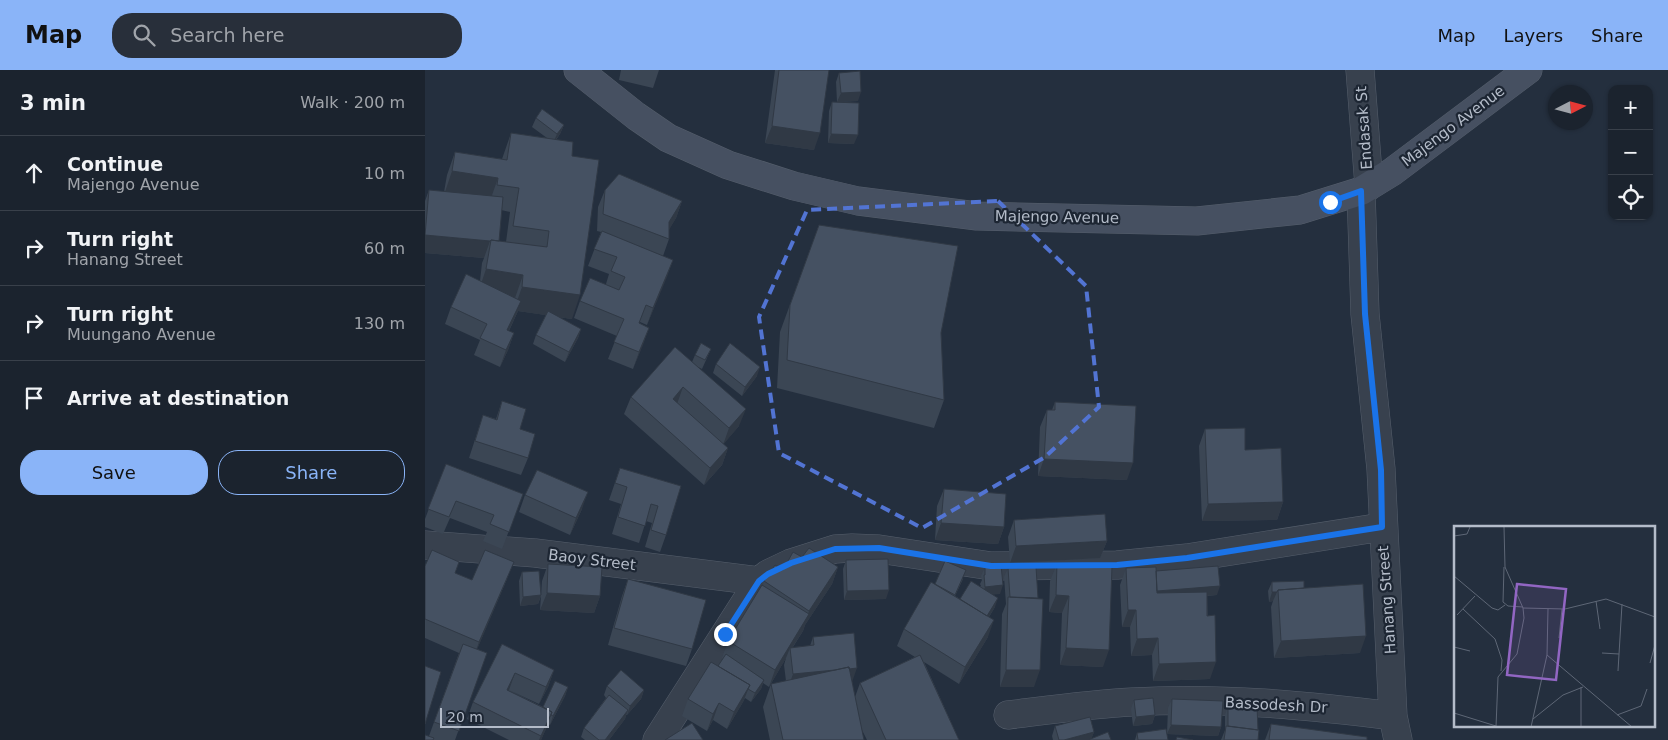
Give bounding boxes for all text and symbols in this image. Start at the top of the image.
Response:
search box [112,13,462,58]
text: Map [25,21,82,49]
icon: search [130,21,158,49]
text: Search here [170,24,284,46]
text: Map [1437,25,1475,46]
text: Layers [1503,25,1563,46]
text: Share [1591,25,1643,46]
street label: Majengo Avenue [1398,81,1508,171]
north arrow [1548,85,1593,130]
map controls [1608,85,1653,220]
button: + [1608,85,1653,130]
street label: Endasak St [1352,86,1376,170]
text: 3 min [20,91,86,115]
text: Walk · 200 m [300,93,405,112]
button: − [1608,130,1653,175]
text: Continue [67,153,163,175]
icon: ahead [20,159,48,187]
text: 10 m [364,164,405,183]
text: Majengo Avenue [67,175,200,194]
button: locate [1608,175,1653,220]
route start [1319,191,1342,214]
street label: Majengo Avenue [995,207,1119,227]
text: Turn right [67,228,173,250]
icon: right [20,234,48,262]
text: 60 m [364,239,405,258]
text: Hanang Street [67,250,183,269]
text: Turn right [67,303,173,325]
icon: right [20,309,48,337]
text: 130 m [354,314,405,333]
text: Muungano Avenue [67,325,216,344]
icon: arrive [20,384,48,412]
text: Arrive at destination [67,387,289,409]
button: Save [20,450,208,495]
button: Share [218,450,405,495]
inset map [1454,526,1655,728]
street label: Hanang Street [1374,545,1400,655]
street label: Baoy Street [547,546,637,574]
route end [714,623,737,646]
street label: Bassodesh Dr [1224,693,1329,717]
scale bar [440,705,549,728]
text: 20 m [447,709,483,725]

